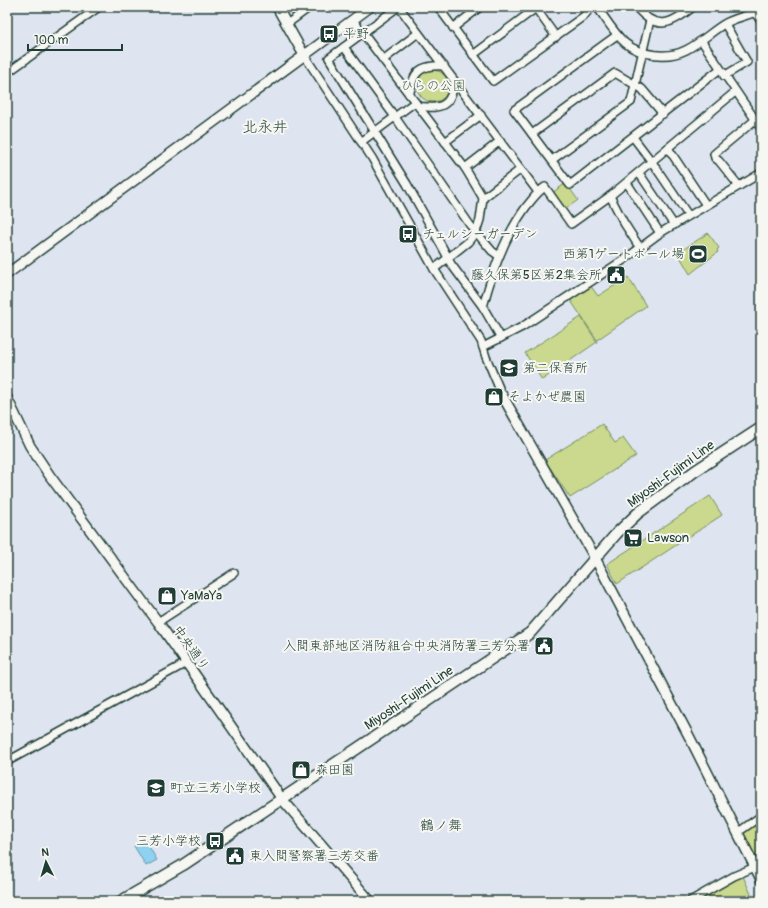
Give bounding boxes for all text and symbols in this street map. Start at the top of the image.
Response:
bus stop icon: 平野 [318,23,340,45]
scale bar [28,26,122,52]
place label: 平野 [343,26,369,42]
text: 100 m [34,33,69,48]
park label: ひらの公園 [400,78,466,94]
district label: 北永井 [242,118,288,137]
bus stop icon: チェルシーガーデン [397,223,419,245]
place label: チェルシーガーデン [422,226,538,242]
sports icon: 西第1ゲートボール場 [687,243,709,265]
place label: 西第1ゲートボール場 [563,246,684,262]
public building icon: 藤久保第5区第2集会所 [605,264,627,286]
place label: 藤久保第5区第2集会所 [471,267,602,283]
school or university icon: 第二保育所 [498,357,520,379]
place label: 第二保育所 [523,360,588,376]
shop icon: そよかぜ農園 [483,386,505,408]
place label: そよかぜ農園 [508,389,586,405]
street label: Miyoshi-Fujimi Line [624,437,718,511]
supermarket icon: Lawson [622,527,644,549]
place label: Lawson [647,530,689,546]
shop icon: YaMaYa [156,585,178,607]
place label: YaMaYa [180,588,222,604]
street label: 中央通り [170,622,212,674]
public building icon: 入間東部地区消防組合中央消防署三芳分署 [533,635,555,657]
place label: 入間東部地区消防組合中央消防署三芳分署 [283,638,530,654]
street label: Miyoshi-Fujimi Line [362,662,457,734]
shop icon: 森田園 [290,759,312,781]
place label: 森田園 [315,762,354,778]
school or university icon: 町立三芳小学校 [145,777,167,799]
place label: 町立三芳小学校 [170,780,261,796]
district label: 鶴ノ舞 [420,817,462,834]
bus stop icon: 三芳小学校 [204,830,226,852]
place label: 三芳小学校 [136,833,201,849]
north arrow [26,842,66,882]
public building icon: 東入間警察署三芳交番 [224,845,246,867]
text: N [41,846,50,859]
place label: 東入間警察署三芳交番 [249,848,379,864]

